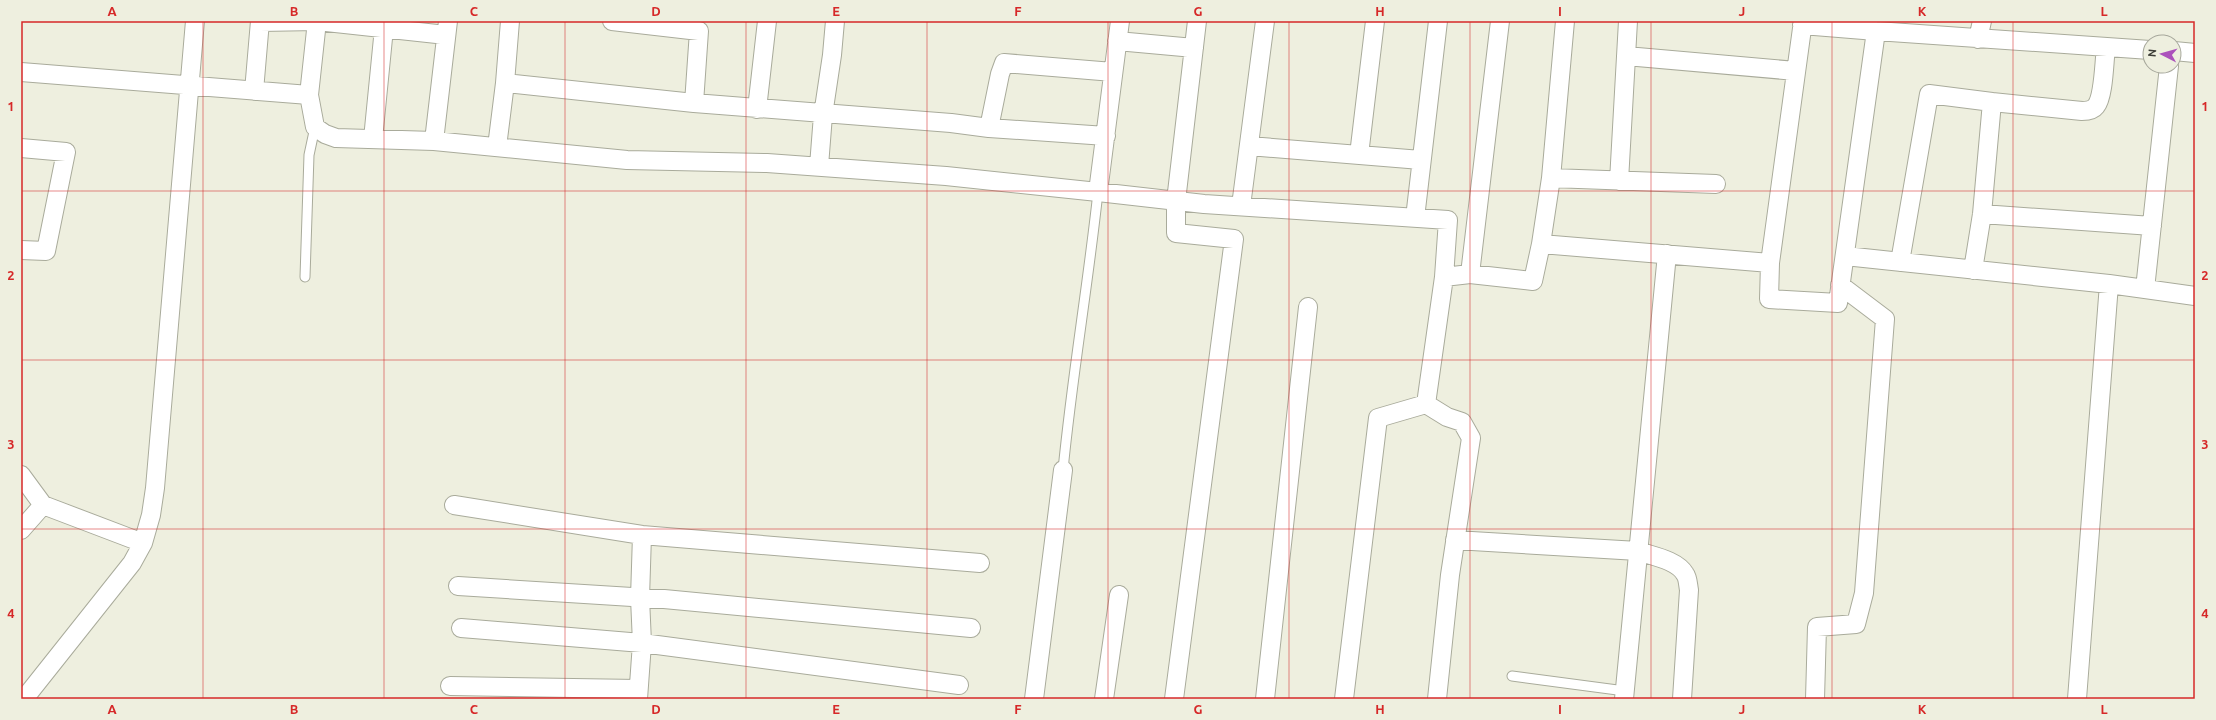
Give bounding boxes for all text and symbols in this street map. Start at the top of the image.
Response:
text: A [107,4,117,18]
text: B [290,4,299,18]
text: C [470,4,479,18]
text: D [651,4,661,18]
text: E [832,4,840,18]
text: F [1014,4,1022,18]
text: G [1194,4,1203,18]
text: H [1375,4,1385,18]
text: I [1558,4,1562,18]
text: J [1739,4,1745,18]
text: K [1918,4,1927,18]
text: L [2100,4,2108,18]
north arrow [2142,34,2182,74]
text: N [2146,48,2158,58]
text: 1 [7,99,15,113]
text: 1 [2201,99,2209,113]
text: 2 [7,268,15,282]
text: 2 [2201,268,2209,282]
text: 3 [7,437,15,451]
text: 3 [2201,437,2209,451]
text: 4 [7,606,15,620]
text: 4 [2201,606,2209,620]
text: A [107,702,117,716]
text: B [290,702,299,716]
text: C [470,702,479,716]
text: D [651,702,661,716]
text: E [832,702,840,716]
text: F [1014,702,1022,716]
text: G [1194,702,1203,716]
text: H [1375,702,1385,716]
text: I [1558,702,1562,716]
text: J [1739,702,1745,716]
text: K [1918,702,1927,716]
text: L [2100,702,2108,716]

